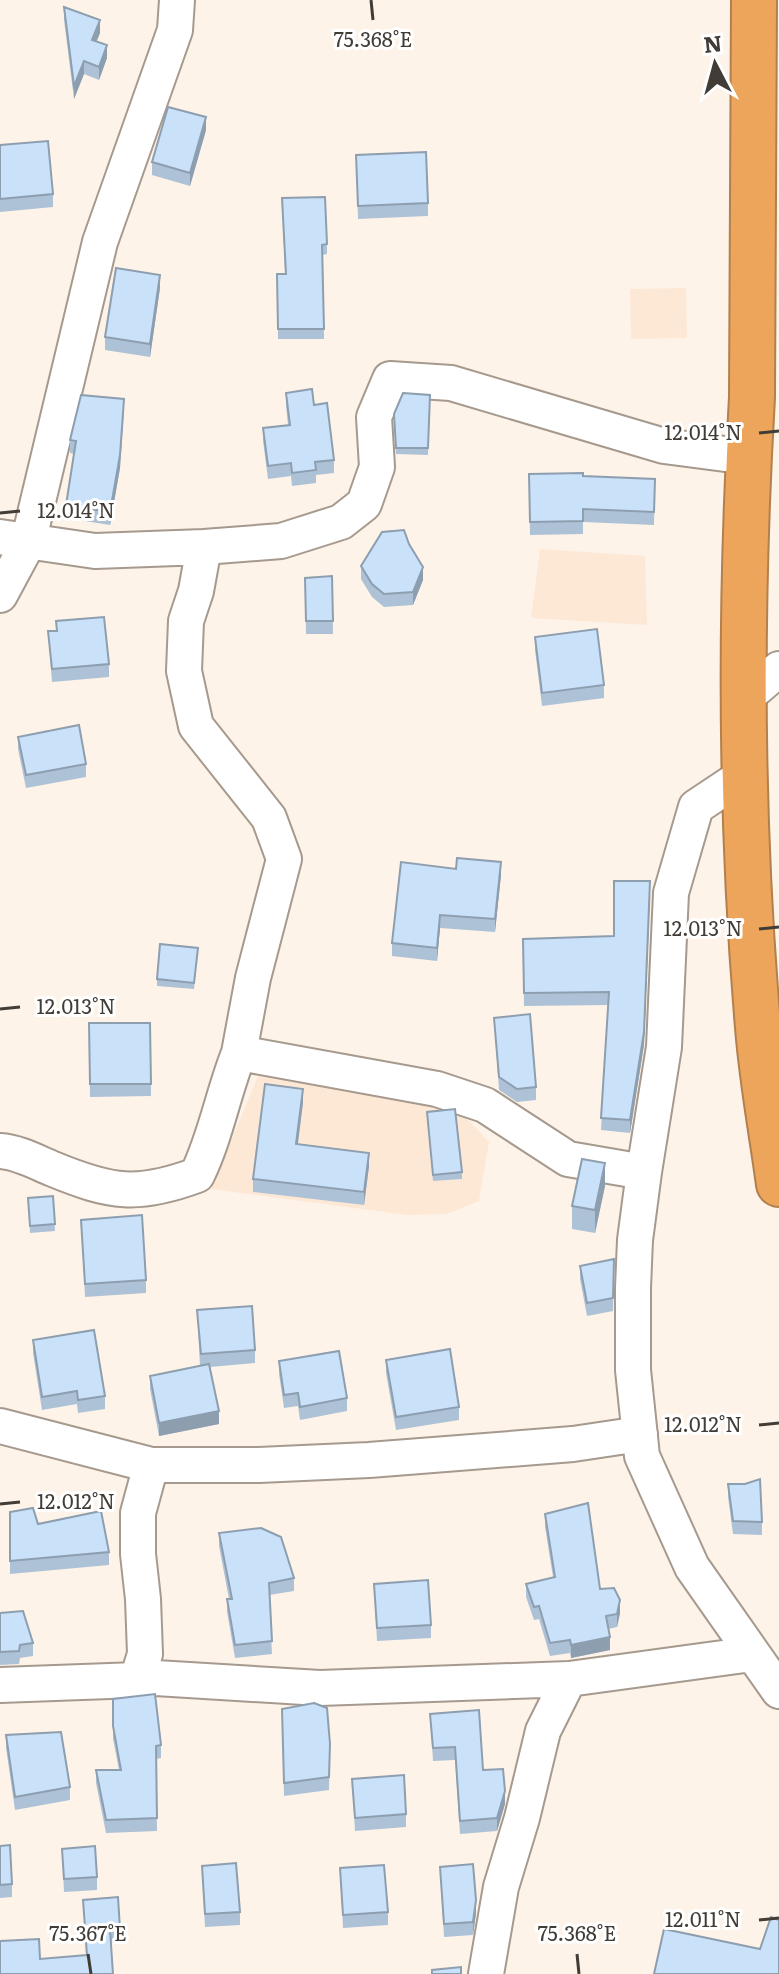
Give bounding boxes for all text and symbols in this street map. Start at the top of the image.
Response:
text: 75.368°E [334,23,412,53]
north arrow [675,24,755,104]
text: N [702,25,724,60]
text: 12.014°N [664,416,742,446]
text: 12.014°N [37,494,115,524]
text: 12.013°N [664,912,742,942]
text: 12.013°N [37,990,115,1020]
text: 12.012°N [664,1408,742,1438]
text: 12.012°N [37,1485,115,1515]
text: 12.011°N [665,1903,741,1933]
text: 75.367°E [49,1917,127,1947]
text: 75.368°E [538,1917,616,1947]

